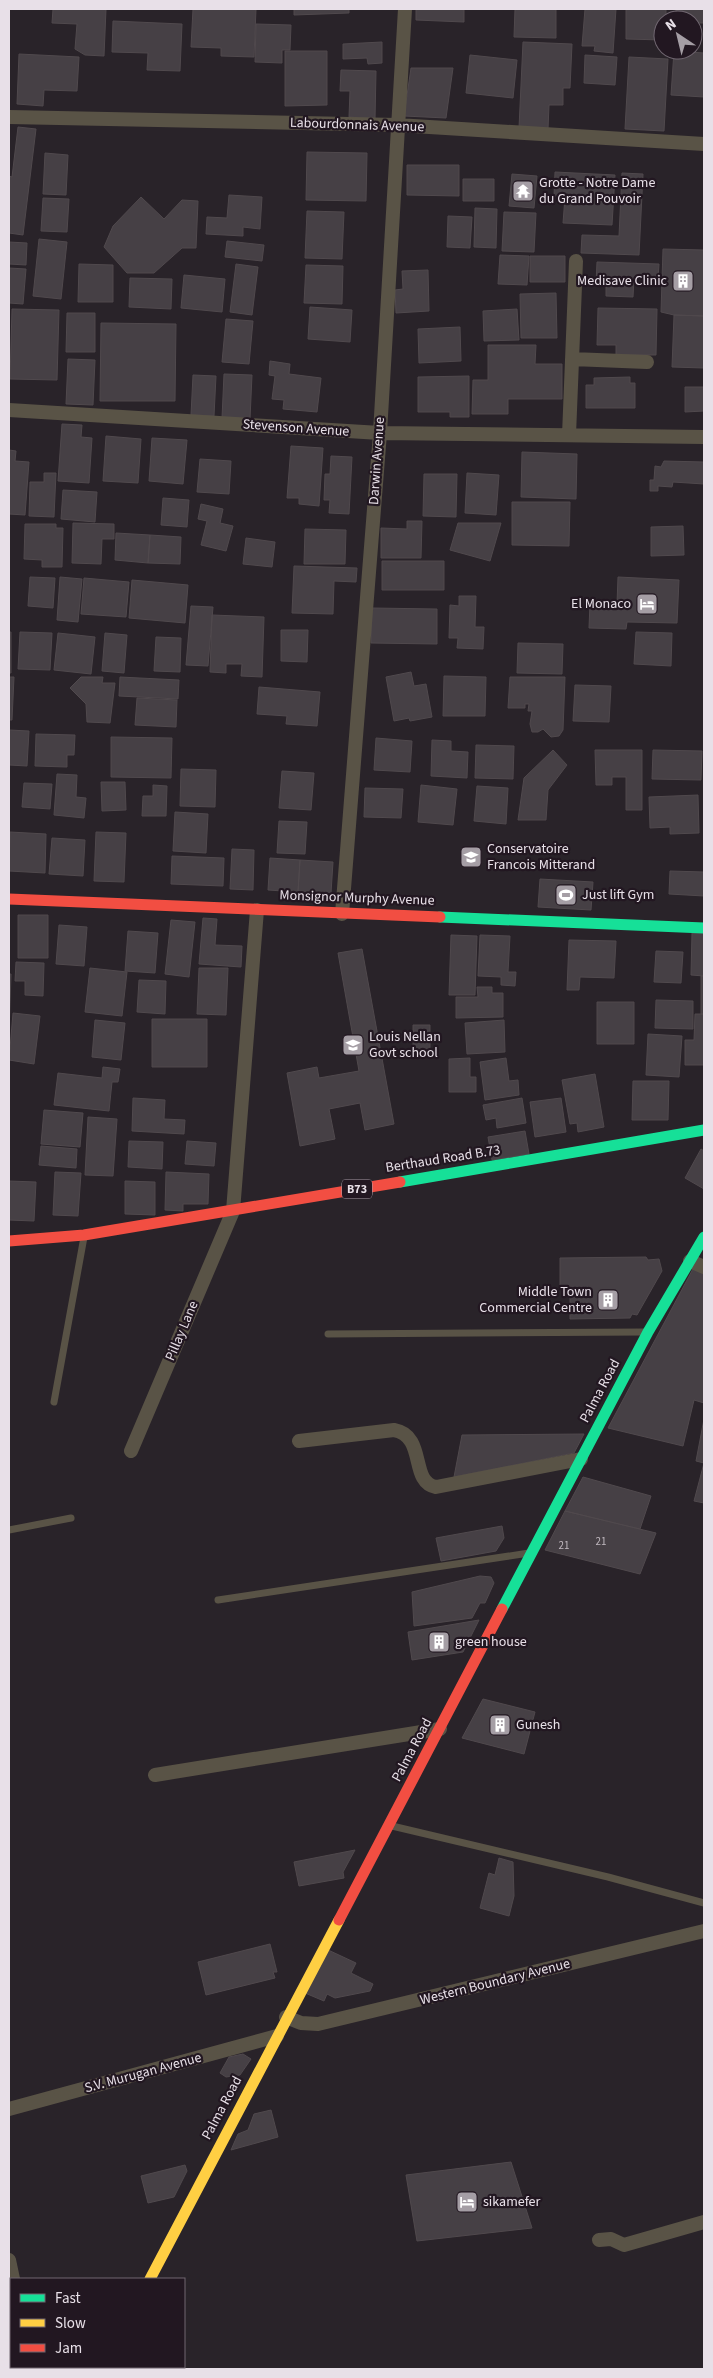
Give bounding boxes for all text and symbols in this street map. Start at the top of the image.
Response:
north arrow [653,10,703,60]
text: N [662,14,681,36]
street label: Labourdonnais Avenue [289,113,425,137]
place label: Grotte - Notre Dame du Grand Pouvoir [539,173,655,209]
temple icon: Grotte - Notre Dame du Grand Pouvoir [511,179,535,203]
building icon: Medisave Clinic [671,269,695,293]
place label: Medisave Clinic [577,271,668,291]
street label: Stevenson Avenue [242,414,350,442]
street label: Darwin Avenue [364,416,390,506]
hotel icon: El Monaco [635,592,659,616]
place label: El Monaco [571,594,631,614]
place label: Conservatoire Francois Mitterand [487,839,595,875]
school or university icon: Conservatoire Francois Mitterand [459,845,483,869]
sports icon: Just lift Gym [554,883,578,907]
street label: Monsignor Murphy Avenue [279,885,435,911]
place label: Just lift Gym [582,885,654,905]
place label: Louis Nellan Govt school [369,1027,441,1063]
school or university icon: Louis Nellan Govt school [341,1033,365,1057]
street label: Berthaud Road B.73 [384,1140,502,1178]
road number: B73 [342,1180,372,1198]
place label: Middle Town Commercial Centre [479,1282,592,1318]
building icon: Middle Town Commercial Centre [596,1288,620,1312]
street label: Pillay Lane [160,1298,204,1364]
street label: Palma Road [575,1356,625,1426]
house number: 21 [596,1534,606,1549]
house number: 21 [559,1538,569,1553]
building icon: green house [427,1630,451,1654]
place label: green house [455,1632,527,1652]
building icon: Gunesh [488,1713,512,1737]
street label: Palma Road [387,1715,437,1785]
place label: Gunesh [516,1715,560,1735]
street label: Western Boundary Avenue [418,1954,572,2010]
street label: S.V. Murugan Avenue [82,2048,204,2098]
street label: Palma Road [197,2073,247,2143]
hotel icon: sikamefer [455,2190,479,2214]
place label: sikamefer [483,2192,541,2212]
legend [10,2278,185,2368]
text: Fast [55,2288,81,2309]
text: Slow [55,2313,86,2334]
text: Jam [55,2338,82,2359]

